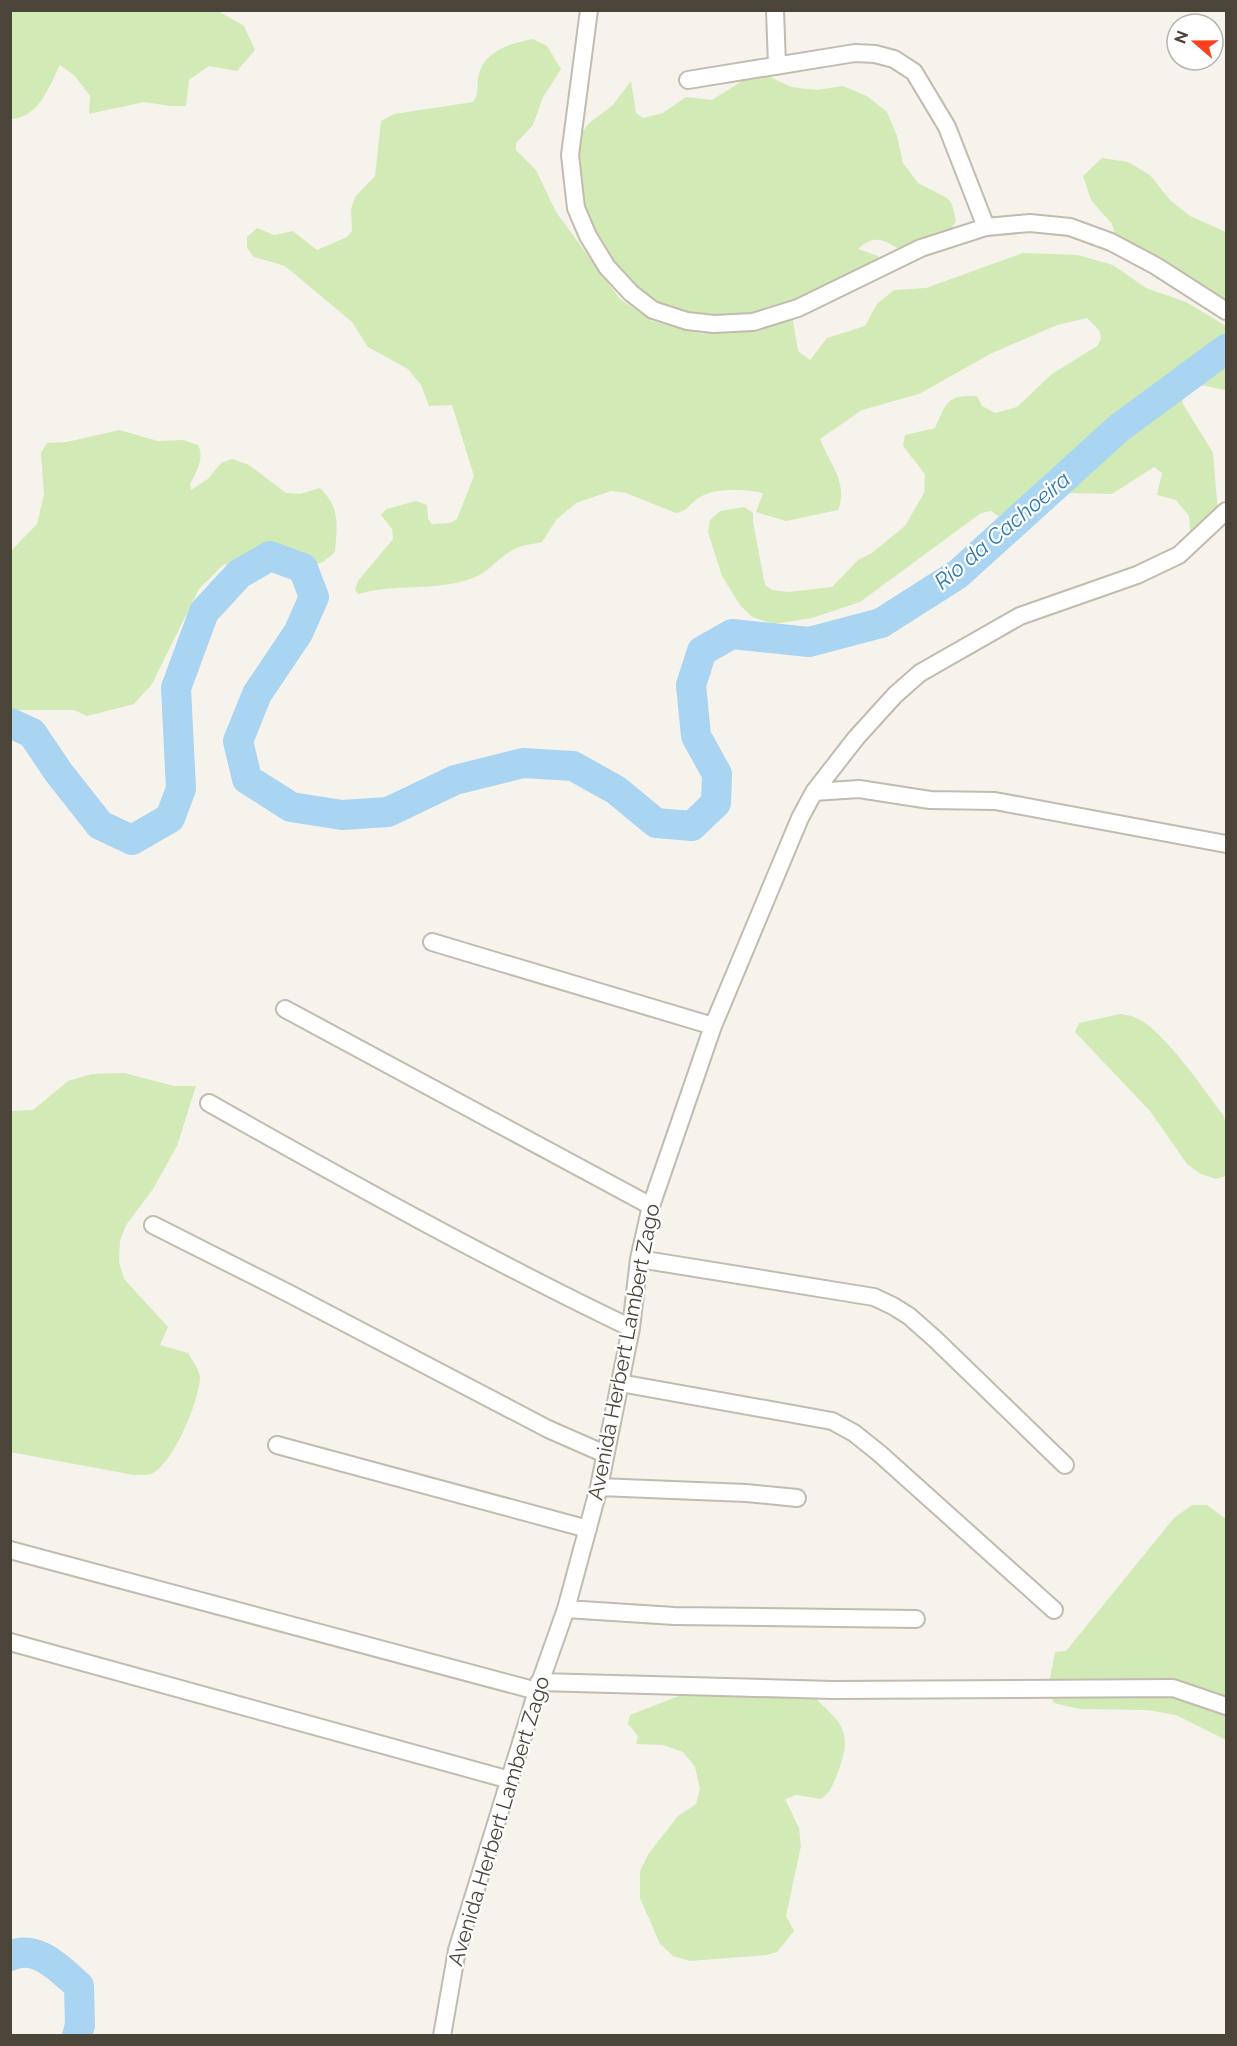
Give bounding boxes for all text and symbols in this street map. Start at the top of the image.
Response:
north arrow [1165,12,1225,72]
text: N [1170,28,1192,46]
water label: Rio da Cachoeira [929,466,1075,594]
street label: Avenida Herbert Lambert Zago [582,1202,665,1502]
street label: Avenida Herbert Lambert Zago [442,1673,555,1969]

